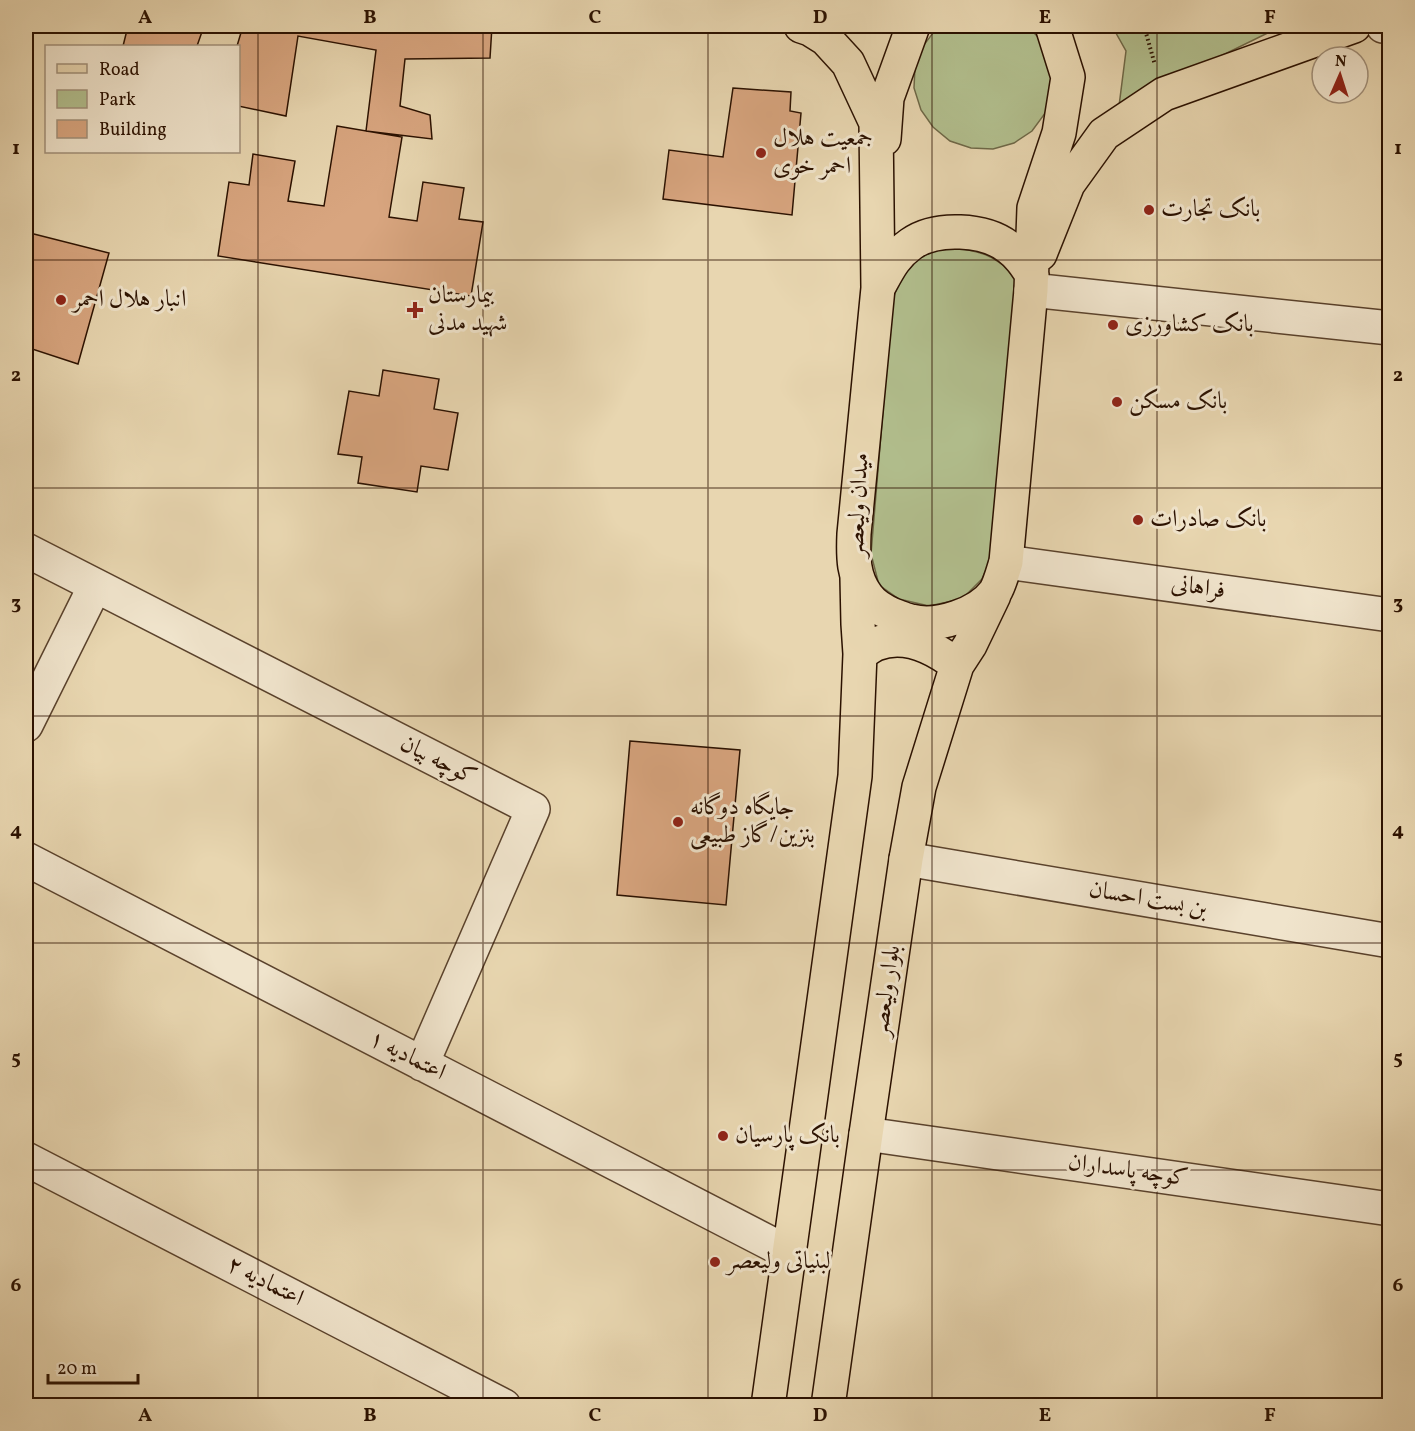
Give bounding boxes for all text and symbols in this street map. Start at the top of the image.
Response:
text: A [138,4,152,32]
text: B [363,4,377,32]
text: C [589,4,602,32]
text: D [813,4,827,32]
text: E [1039,4,1051,32]
text: F [1264,4,1276,32]
legend [45,45,240,153]
north arrow [1310,45,1370,105]
text: N [1334,51,1347,73]
text: Road [99,58,140,83]
text: Park [99,88,136,113]
text: Building [99,118,167,143]
place label: جمعیت هلال احمر خوی [773,122,873,184]
text: 1 [12,135,20,163]
text: 1 [1394,135,1402,163]
marker: جمعیت هلال احمر خوی [754,146,768,160]
place label: بانک تجارت [1161,193,1260,227]
marker: بانک تجارت [1142,203,1156,217]
place label: بیمارستان شهید مدنی [428,279,508,341]
place label: انبار هلال احمر [70,283,186,317]
marker: انبار هلال احمر [54,293,68,307]
marker: بیمارستان شهید مدنی [406,301,424,319]
place label: بانک کشاورزی [1125,308,1254,342]
marker: بانک کشاورزی [1106,318,1120,332]
text: 2 [11,362,21,390]
text: 2 [1393,362,1403,390]
place label: بانک مسکن [1129,385,1227,419]
marker: بانک مسکن [1110,395,1124,409]
street label: میدان ولیعصر [839,452,879,561]
place label: بانک صادرات [1150,503,1267,537]
marker: بانک صادرات [1131,513,1145,527]
street label: فراهانی [1169,567,1227,609]
text: 3 [11,590,21,618]
text: 3 [1393,590,1403,618]
street label: کوچه بیان [394,727,482,795]
place label: جایگاه دوگانه بنزین/گاز طبیعی [690,791,815,853]
marker: جایگاه دوگانه بنزین/گاز طبیعی [671,815,685,829]
text: 4 [10,817,22,845]
text: 4 [1392,817,1404,845]
street label: بن بست احسان [1086,873,1210,927]
street label: بلوار ولیعصر [863,943,910,1042]
street label: اعتمادیه ۱ [363,1022,451,1090]
text: 5 [11,1045,21,1073]
text: 5 [1393,1045,1403,1073]
place label: بانک پارسیان [735,1119,840,1153]
marker: بانک پارسیان [716,1129,730,1143]
street label: کوچه پاسداران [1066,1146,1190,1196]
place label: لبنیاتی ولیعصر [724,1245,831,1279]
street label: اعتمادیه ۲ [221,1248,309,1316]
marker: لبنیاتی ولیعصر [708,1255,722,1269]
text: 6 [11,1272,22,1300]
text: 6 [1393,1272,1404,1300]
scale bar [48,1347,138,1385]
text: 20 m [57,1357,97,1382]
text: A [138,1402,152,1430]
text: B [363,1402,377,1430]
text: C [589,1402,602,1430]
text: D [813,1402,827,1430]
text: E [1039,1402,1051,1430]
text: F [1264,1402,1276,1430]

